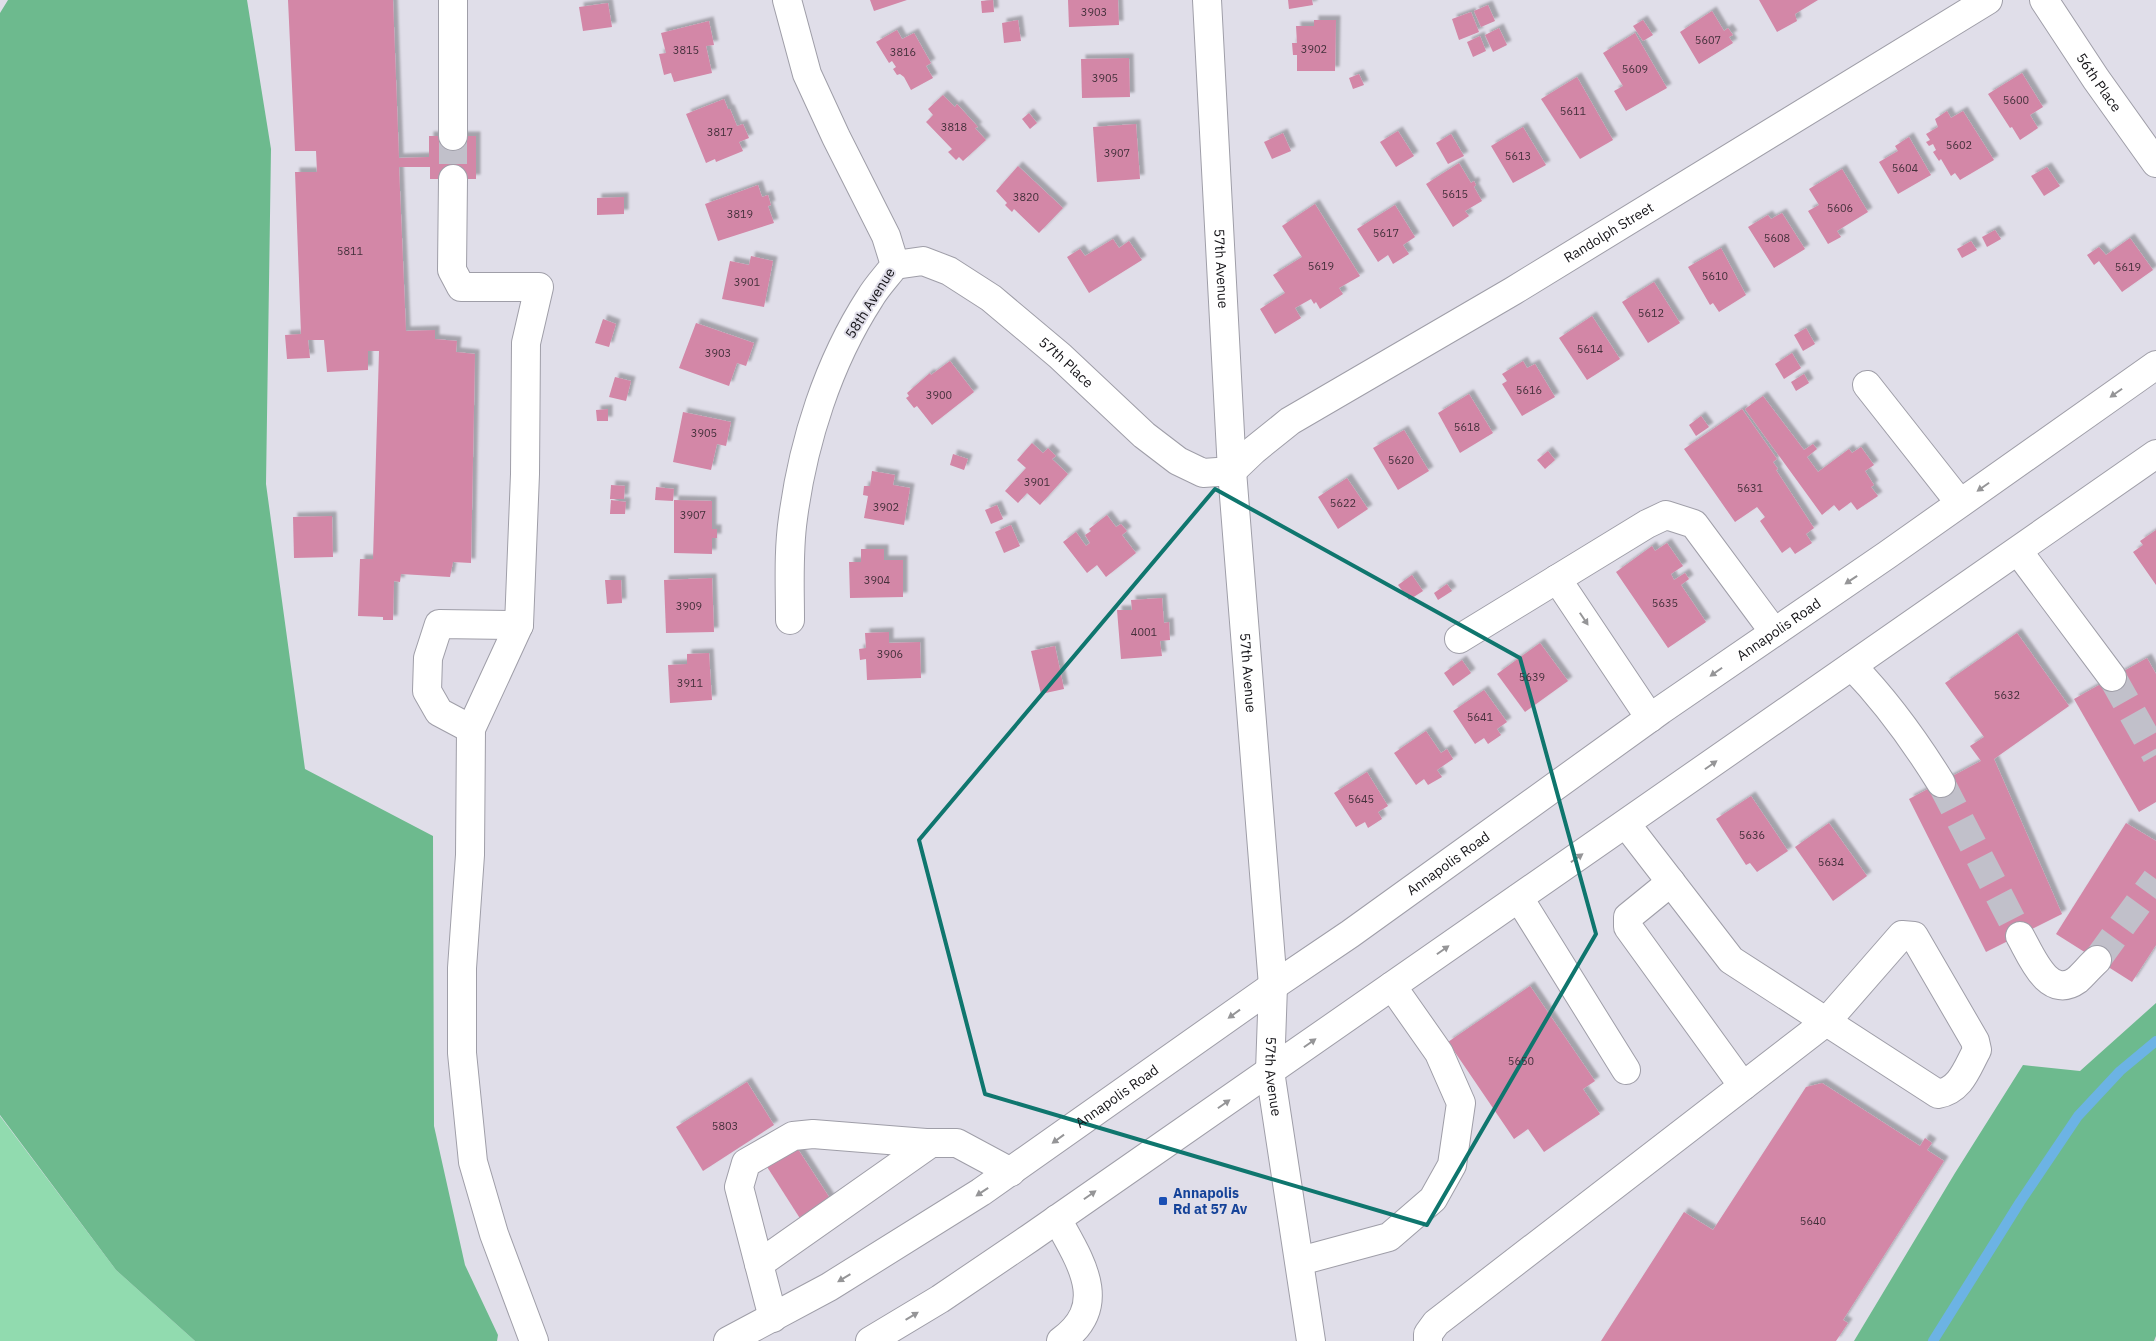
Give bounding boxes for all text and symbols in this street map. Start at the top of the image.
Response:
house number: 3903 [1081,5,1107,19]
house number: 5607 [1695,33,1721,47]
house number: 3902 [1301,42,1327,56]
house number: 3815 [673,43,699,57]
house number: 3816 [890,45,916,59]
street label: 56th Place [2072,50,2126,116]
house number: 5609 [1622,62,1648,76]
house number: 3905 [1092,71,1118,85]
house number: 5600 [2003,93,2029,107]
house number: 5611 [1560,104,1587,118]
house number: 3818 [941,120,967,134]
house number: 3817 [707,125,733,139]
house number: 5602 [1946,138,1972,152]
house number: 3907 [1104,146,1130,160]
house number: 5613 [1505,149,1531,163]
house number: 5604 [1892,161,1919,175]
house number: 5615 [1442,187,1468,201]
house number: 3820 [1013,190,1039,204]
street label: Randolph Street [1560,198,1657,267]
house number: 5606 [1827,201,1853,215]
house number: 3819 [727,207,753,221]
house number: 5617 [1373,226,1399,240]
street label: 57th Avenue [1210,228,1232,309]
house number: 5608 [1764,231,1790,245]
house number: 5811 [337,244,364,258]
house number: 5619 [1308,259,1334,273]
house number: 5619 [2115,260,2141,274]
street label: 58th Avenue [841,264,899,342]
house number: 5610 [1702,269,1728,283]
house number: 3901 [734,275,761,289]
house number: 5612 [1638,306,1664,320]
street label: 57th Place [1035,333,1097,392]
house number: 5614 [1577,342,1604,356]
house number: 3903 [705,346,731,360]
house number: 5616 [1516,383,1542,397]
house number: 3900 [926,388,952,402]
one-way arrow [2109,388,2123,398]
house number: 5618 [1454,420,1480,434]
house number: 3905 [691,426,717,440]
house number: 5620 [1388,453,1414,467]
house number: 3901 [1024,475,1051,489]
house number: 5631 [1737,481,1764,495]
one-way arrow [1977,482,1990,492]
house number: 5622 [1330,496,1356,510]
house number: 3902 [873,500,899,514]
house number: 3907 [680,508,706,522]
house number: 3904 [864,573,891,587]
one-way arrow [1844,575,1857,585]
street label: Annapolis Road [1733,594,1824,664]
house number: 5635 [1652,596,1678,610]
house number: 3909 [676,599,702,613]
one-way arrow [1580,613,1589,626]
house number: 4001 [1131,625,1158,639]
street label: 57th Avenue [1236,632,1260,713]
house number: 3906 [877,647,903,661]
one-way arrow [1710,667,1723,677]
house number: 5639 [1519,670,1545,684]
house number: 3911 [677,676,704,690]
house number: 5632 [1994,688,2020,702]
house number: 5641 [1467,710,1494,724]
one-way arrow [1704,760,1717,770]
house number: 5645 [1348,792,1374,806]
street label: Annapolis Road [1403,827,1493,899]
house number: 5636 [1739,828,1765,842]
one-way arrow [1570,853,1584,863]
house number: 5634 [1818,855,1845,869]
one-way arrow [1437,945,1450,955]
one-way arrow [1227,1009,1240,1019]
street label: 57th Avenue [1261,1036,1286,1118]
one-way arrow [1303,1038,1317,1048]
house number: 5650 [1508,1054,1534,1068]
street label: Annapolis Road [1072,1061,1162,1132]
one-way arrow [1217,1099,1230,1109]
house number: 5803 [712,1119,738,1133]
one-way arrow [1052,1133,1065,1144]
place label: Annapolis Rd at 57 Av [1173,1184,1248,1218]
one-way arrow [975,1187,989,1196]
one-way arrow [1083,1191,1096,1201]
marker: Annapolis Rd at 57 Av [1157,1195,1169,1207]
house number: 5640 [1800,1214,1826,1228]
one-way arrow [838,1273,851,1282]
one-way arrow [905,1311,918,1320]

